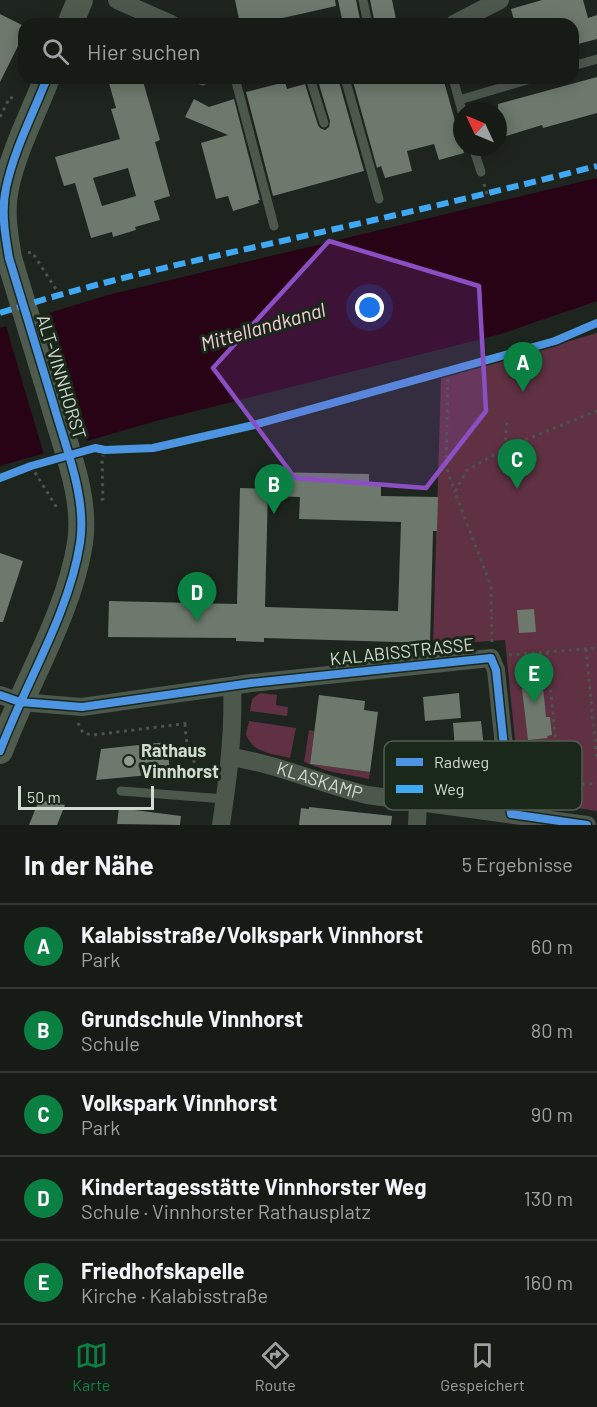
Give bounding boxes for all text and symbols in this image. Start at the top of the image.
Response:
search box [18,18,579,84]
icon: search [39,35,72,68]
text: Hier suchen [87,38,200,64]
north arrow [453,102,507,156]
your location [355,293,384,322]
water label: Mittellandkanal [197,297,329,355]
street label: ALT-VINNHORST [33,312,91,442]
pin: A [504,342,542,392]
pin: C [498,440,536,489]
pin: B [254,464,294,514]
pin: D [178,572,216,622]
street label: KALABISSTRASSE [329,632,475,670]
pin: E [514,654,554,703]
place label: Rathaus Vinnhorst [141,739,219,782]
legend [384,741,582,810]
text: Radweg [434,752,489,771]
marker: Rathaus Vinnhorst [122,754,136,768]
street label: KLASKAMP [274,756,365,804]
text: Weg [434,779,464,798]
scale bar [18,783,154,810]
text: 50 m [27,787,61,806]
text: In der Nähe [24,849,154,880]
text: 5 Ergebnisse [462,852,573,876]
text: Kalabisstraße/Volkspark Vinnhorst [81,921,423,947]
text: A [37,934,50,958]
text: 60 m [531,934,573,958]
text: Park [81,947,120,971]
text: Grundschule Vinnhorst [81,1005,303,1031]
text: B [37,1018,50,1042]
text: 80 m [531,1018,573,1042]
text: Schule [81,1031,140,1055]
text: Volkspark Vinnhorst [81,1089,277,1115]
text: C [37,1102,50,1126]
text: 90 m [531,1102,573,1126]
text: Park [81,1115,120,1139]
text: Kindertagesstätte Vinnhorster Weg [81,1173,426,1199]
text: D [37,1186,50,1210]
text: 130 m [524,1186,573,1210]
text: Schule · Vinnhorster Rathausplatz [81,1199,371,1223]
text: Friedhofskapelle [81,1257,244,1283]
text: E [38,1270,49,1294]
text: 160 m [524,1270,573,1294]
text: Kirche · Kalabisstraße [81,1283,268,1307]
tab: Karte [72,1339,110,1394]
tab: Route [255,1339,296,1394]
tab: Gespeichert [440,1339,525,1394]

